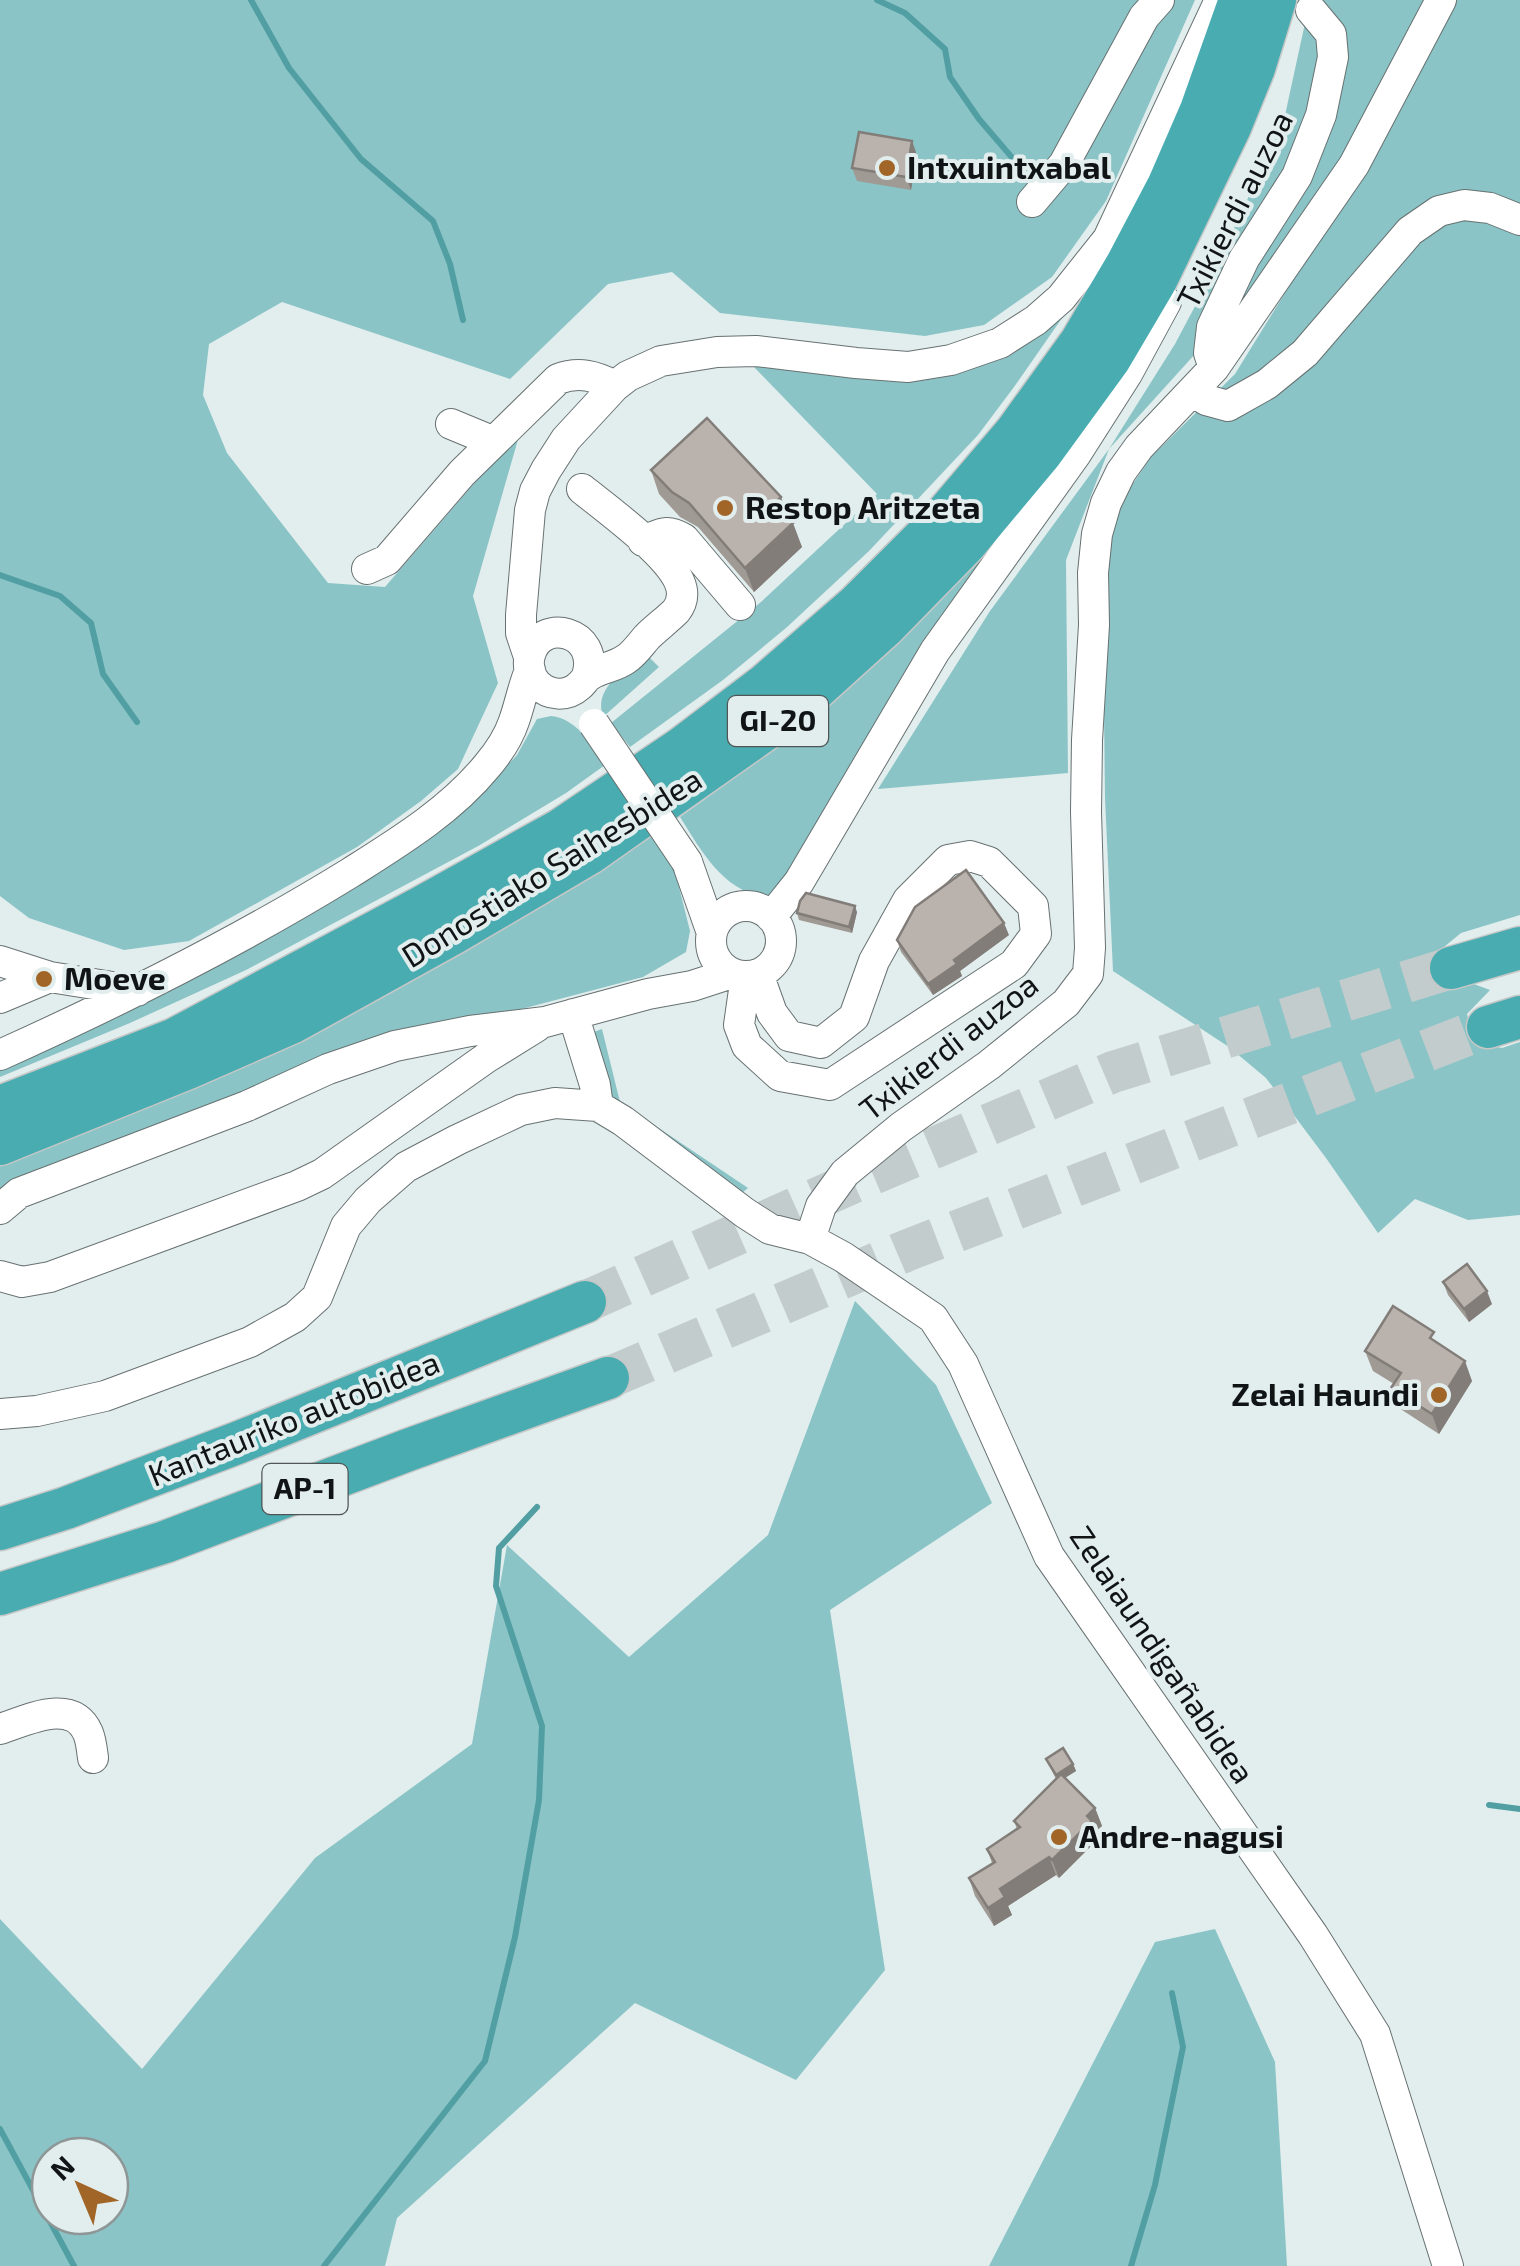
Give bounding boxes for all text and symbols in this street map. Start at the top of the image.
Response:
street label: Txikierdi auzoa [1167,104,1299,314]
place label: Intxuintxabal [907,147,1112,185]
marker: Intxuintxabal [876,157,898,179]
place label: Restop Aritzeta [745,487,981,525]
marker: Restop Aritzeta [714,497,736,519]
road number: GI-20 [728,696,828,746]
street label: Donostiako Saihesbidea [394,759,708,974]
place label: Moeve [64,958,166,996]
street label: Txikierdi auzoa [851,964,1045,1127]
marker: Moeve [33,968,55,990]
street label: Kantauriko autobidea [142,1341,444,1493]
place label: Zelai Haundi [1231,1374,1419,1412]
marker: Zelai Haundi [1428,1384,1450,1406]
road number: AP-1 [262,1464,348,1514]
street label: Zelaiaundigañabidea [1064,1518,1264,1790]
place label: Andre-nagusi [1079,1816,1284,1854]
marker: Andre-nagusi [1048,1826,1070,1848]
north arrow [30,2136,130,2236]
text: N [43,2148,81,2187]

